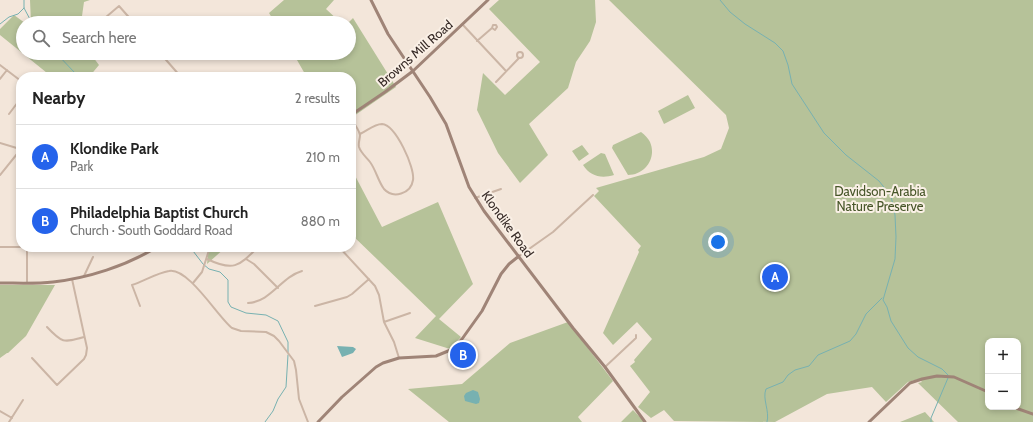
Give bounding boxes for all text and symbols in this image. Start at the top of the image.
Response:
search box [16,16,356,60]
street label: Browns Mill Road [374,16,456,90]
icon: search [30,27,52,49]
text: Search here [62,29,137,47]
text: Nearby [32,88,85,108]
text: 2 results [295,90,340,106]
text: Klondike Park [70,140,159,158]
text: A [41,149,49,165]
text: 210 m [306,149,340,165]
text: Park [70,158,93,174]
park label: Davidson-Arabia Nature Preserve [834,183,927,214]
street label: Klondike Road [479,188,537,260]
text: Philadelphia Baptist Church [70,204,248,222]
text: B [41,213,49,229]
text: 880 m [301,213,340,229]
text: Church · South Goddard Road [70,222,232,238]
your location [708,232,728,252]
pin: A [762,262,788,292]
map controls [985,338,1021,410]
button: + [985,338,1021,374]
pin: B [450,340,476,370]
button: − [985,374,1021,410]

